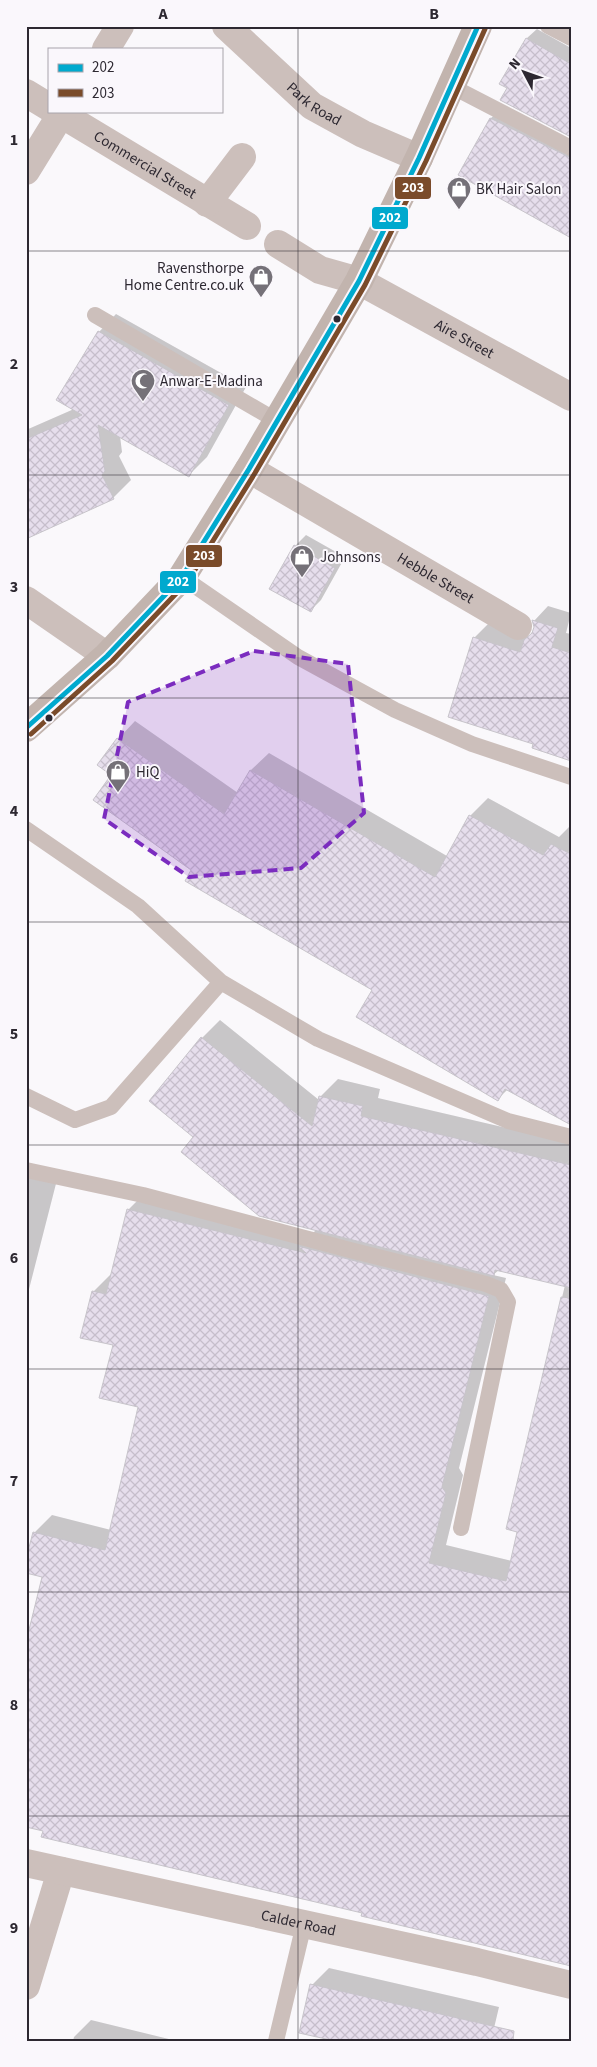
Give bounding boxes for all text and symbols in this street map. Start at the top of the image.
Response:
text: A [157,3,168,25]
text: B [429,3,439,25]
legend [48,48,222,112]
north arrow [500,48,550,98]
text: N [504,54,526,74]
text: 202 [92,57,114,78]
street label: Park Road [282,77,345,131]
text: 203 [92,83,114,104]
street label: Commercial Street [90,126,200,204]
text: 1 [10,129,18,151]
line badge: 203 [394,176,432,200]
shop icon: BK Hair Salon [446,176,472,210]
text: 203 [402,178,424,198]
place label: BK Hair Salon [476,179,561,200]
line badge: 202 [371,206,409,230]
text: 202 [379,208,401,228]
place label: Ravensthorpe Home Centre.co.uk [124,258,245,296]
shop icon: Ravensthorpe Home Centre.co.uk [248,264,274,298]
unlabelled marker [332,314,342,324]
street label: Aire Street [431,314,498,363]
text: 2 [10,353,18,375]
mosque icon: Anwar-E-Madina [130,368,156,402]
place label: Anwar-E-Madina [160,371,263,392]
line badge: 203 [185,544,223,568]
shop icon: Johnsons [289,544,315,578]
text: 203 [193,546,215,566]
place label: Johnsons [320,547,381,568]
street label: Hebble Street [393,547,478,609]
line badge: 202 [159,570,197,594]
text: 202 [167,572,189,592]
text: 3 [10,576,18,598]
unlabelled marker [44,713,54,723]
shop icon: HiQ [105,759,131,793]
place label: HiQ [136,762,159,783]
text: 4 [10,800,19,822]
text: 5 [10,1023,18,1045]
text: 6 [10,1247,18,1269]
text: 7 [10,1470,18,1492]
text: 8 [10,1694,18,1716]
street label: Calder Road [259,1904,338,1941]
text: 9 [10,1917,18,1939]

